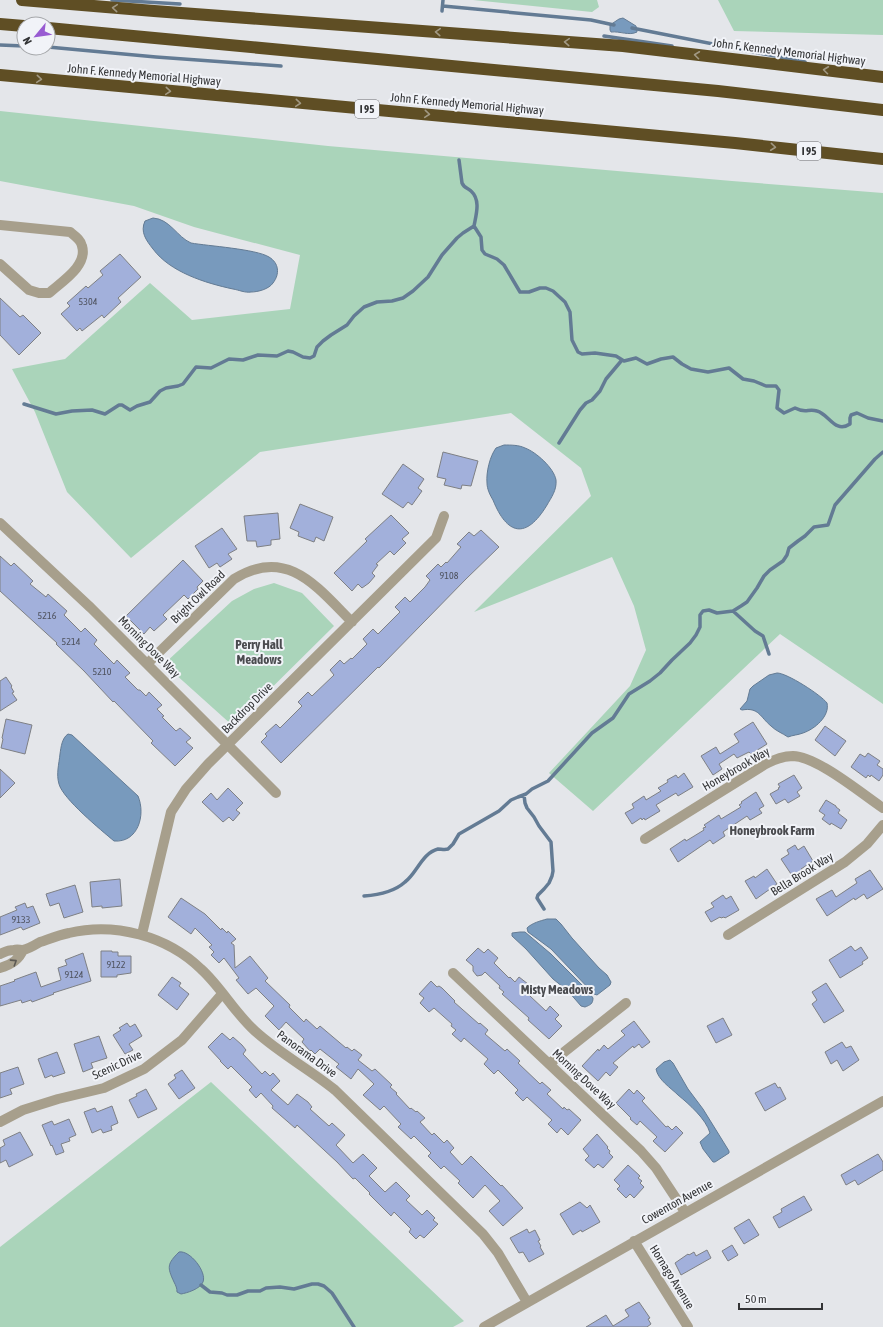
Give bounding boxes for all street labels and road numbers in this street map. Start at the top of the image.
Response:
street label: John F. Kennedy Memorial Highway [712,36,866,68]
street label: John F. Kennedy Memorial Highway [67,61,221,89]
street label: John F. Kennedy Memorial Highway [390,90,544,118]
road number: I 95 [355,100,379,118]
road number: I 95 [797,142,821,160]
street label: Bright Owl Road [168,568,228,626]
street label: Morning Dove Way [115,613,183,681]
street label: Backdrop Drive [219,680,275,736]
street label: Honeybrook Way [700,744,772,794]
street label: Bella Brook Way [768,849,836,899]
street label: Panorama Drive [274,1028,340,1080]
street label: Morning Dove Way [549,1046,619,1112]
street label: Scenic Drive [90,1047,144,1083]
street label: Cowenton Avenue [639,1177,715,1227]
street label: Hornago Avenue [647,1242,697,1312]

